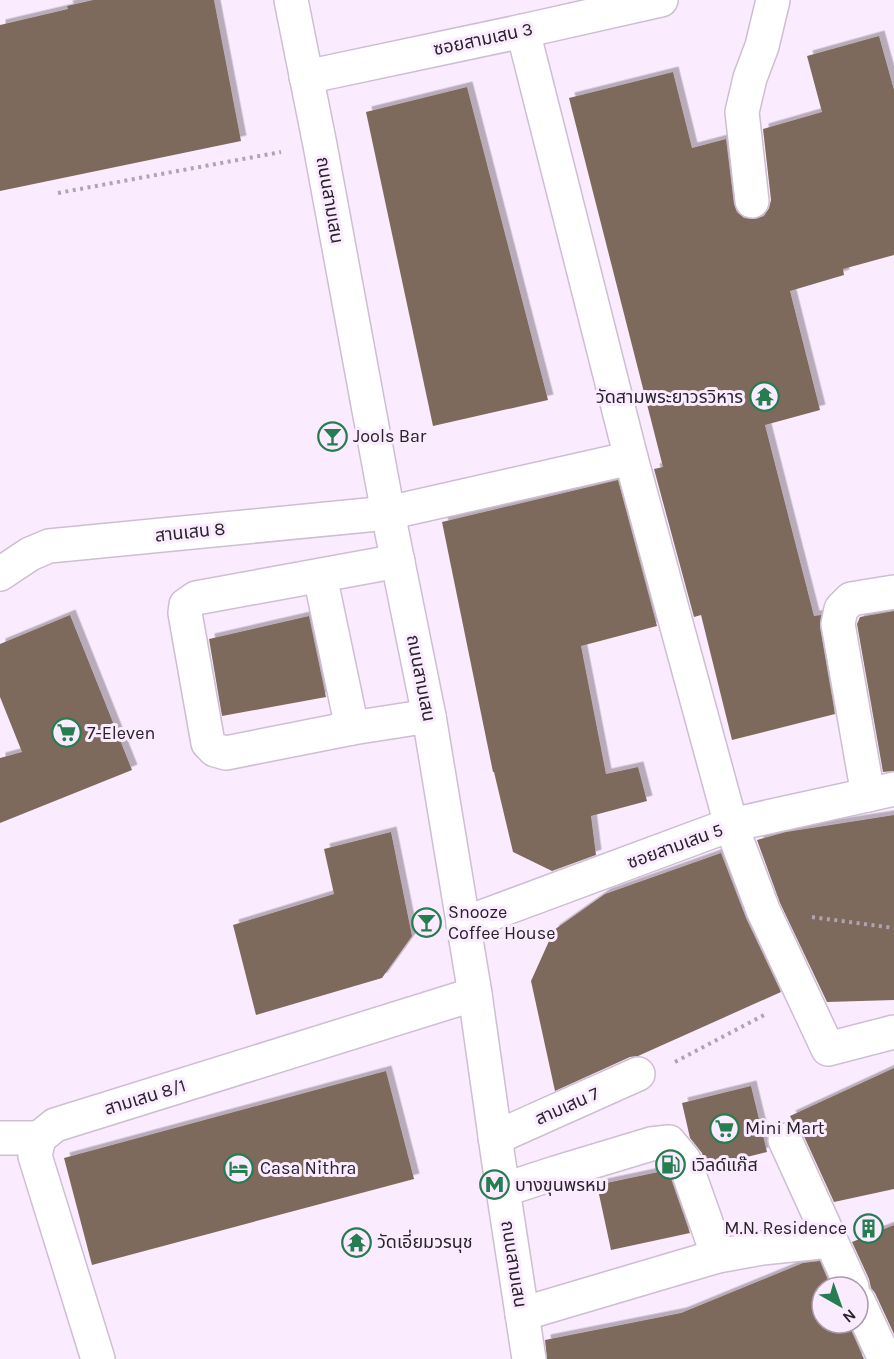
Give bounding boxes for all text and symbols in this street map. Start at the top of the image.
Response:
street label: ซอยสามเสน 3 [431,18,535,60]
street label: ถนนสามเสน [312,155,348,245]
temple icon: วัดสามพระยาวรวิหาร [748,381,780,413]
place label: วัดสามพระยาวรวิหาร [596,386,743,408]
bar icon: Jools Bar [316,420,348,452]
place label: Jools Bar [353,425,427,447]
street label: สานเสน 8 [154,517,226,547]
street label: ถนนสามเสน [402,633,440,723]
supermarket icon: 7-Eleven [50,717,82,749]
place label: 7-Eleven [87,722,155,744]
street label: ซอยสามเสน 5 [624,818,726,874]
place label: Snooze Coffee House [448,901,555,944]
bar icon: Snooze Coffee House [411,906,443,938]
street label: สามเสน 8/1 [102,1074,188,1120]
street label: สามเสน 7 [532,1082,603,1130]
supermarket icon: Mini Mart [708,1112,740,1144]
place label: Mini Mart [745,1117,825,1139]
fuel station icon: เวิลด์แก๊ส [654,1149,686,1181]
hotel icon: Casa Nithra [223,1152,255,1184]
place label: เวิลด์แก๊ส [691,1154,758,1176]
place label: Casa Nithra [260,1157,356,1179]
metro station icon: บางขุนพรหม [478,1169,510,1201]
place label: บางขุนพรหม [515,1174,607,1196]
building icon: M.N. Residence [852,1212,884,1244]
place label: M.N. Residence [724,1217,847,1239]
street label: ถนนสามเสน [496,1219,532,1309]
temple icon: วัดเอี่ยมวรนุช [340,1226,372,1258]
place label: วัดเอี่ยมวรนุช [377,1229,473,1253]
north arrow [810,1275,870,1335]
text: N [839,1305,860,1327]

